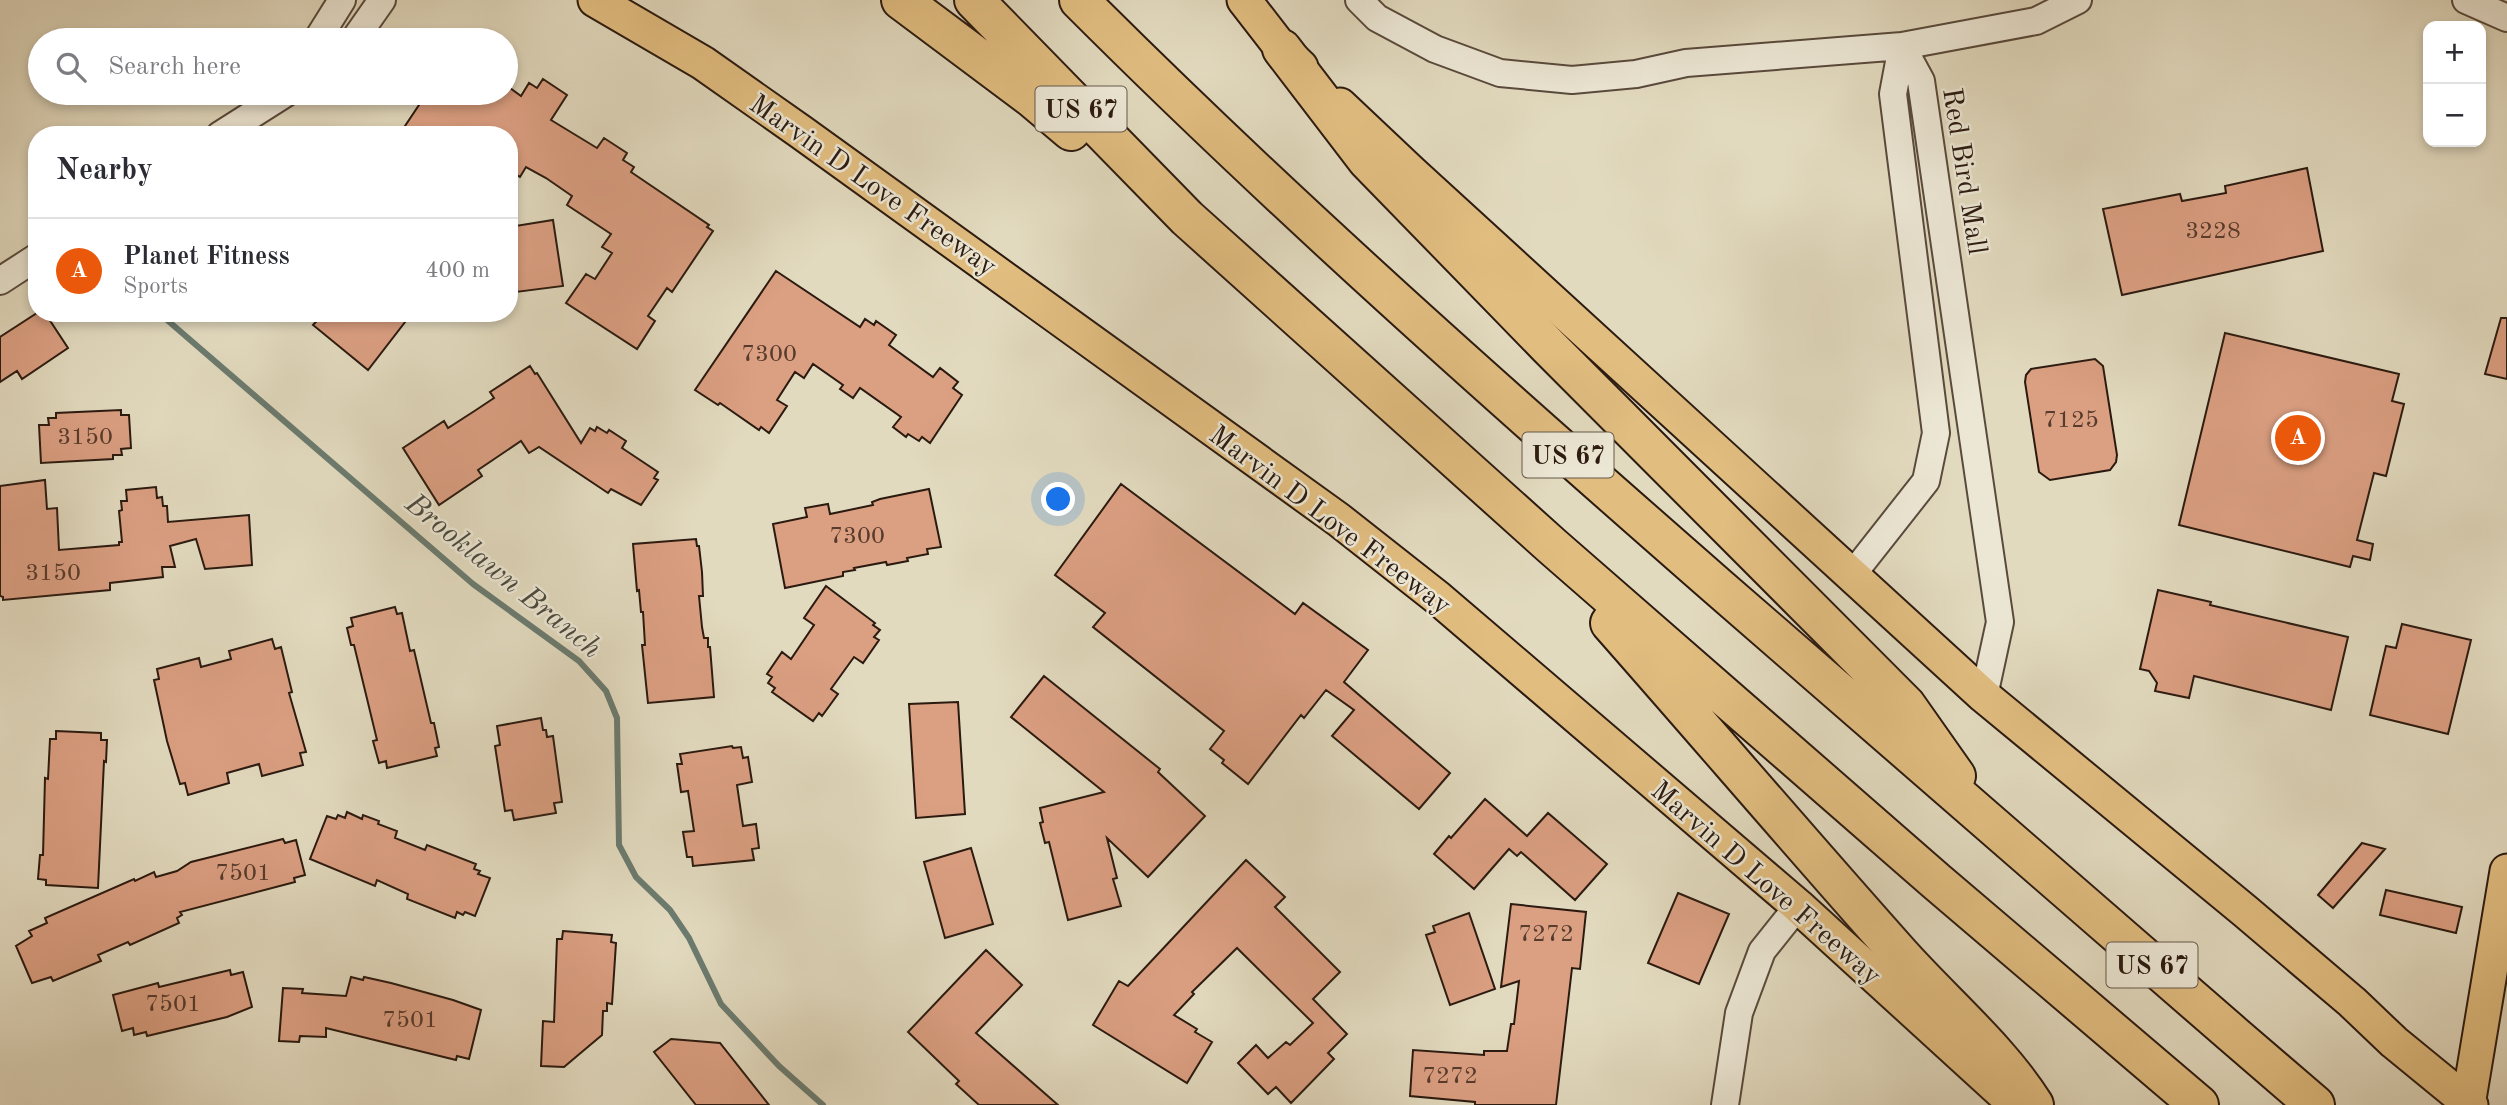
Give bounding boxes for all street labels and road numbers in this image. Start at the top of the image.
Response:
road number: US 67 [1036,86,1126,132]
street label: Red Bird Mall [1936,86,1990,257]
street label: Marvin D Love Freeway [744,90,1001,283]
street label: Marvin D Love Freeway [1203,422,1455,621]
road number: US 67 [1522,432,1614,477]
street label: Marvin D Love Freeway [1645,777,1886,992]
road number: US 67 [2106,942,2198,988]

